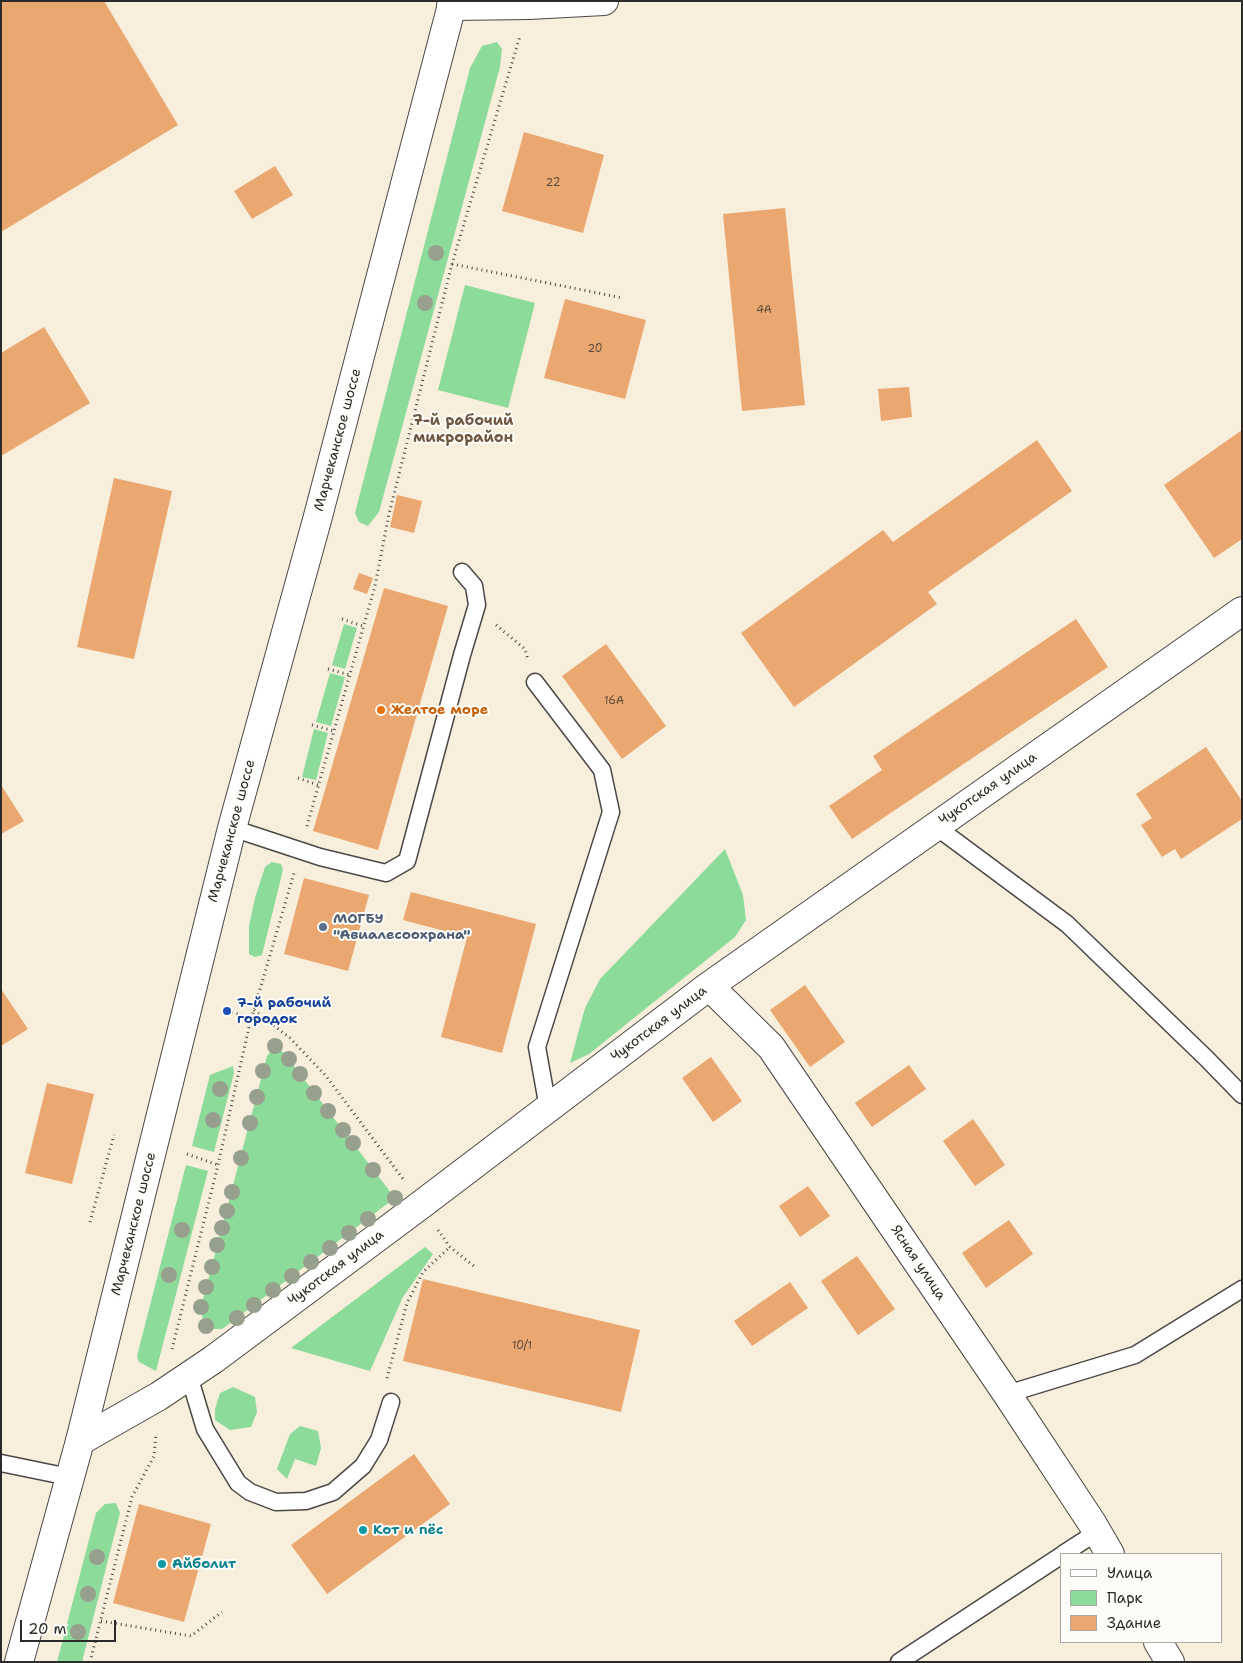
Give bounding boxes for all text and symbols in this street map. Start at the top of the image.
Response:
house number: 22 [546,176,560,190]
house number: 4А [756,303,772,317]
house number: 20 [587,342,603,356]
street label: Марчеканское шоссе [311,367,365,513]
district label: 7-й рабочий микрорайон [413,412,513,447]
house number: 16А [604,694,624,708]
place label: Желтое море [391,702,488,718]
marker: Желтое море [375,704,387,716]
street label: Чукотская улица [936,749,1040,829]
street label: Марчеканское шоссе [205,758,259,904]
place label: МОГБУ "Авиалесоохрана" [333,911,471,944]
marker: МОГБУ "Авиалесоохрана" [317,921,329,933]
street label: Чукотская улица [608,982,710,1066]
place label: 7-й рабочий городок [237,995,331,1028]
marker: 7-й рабочий городок [221,1005,233,1017]
street label: Марчеканское шоссе [108,1151,160,1297]
street label: Ясная улица [887,1222,949,1304]
street label: Чукотская улица [285,1226,387,1310]
house number: 10/1 [512,1339,532,1353]
place label: Кот и пёс [373,1522,443,1538]
marker: Кот и пёс [357,1524,369,1536]
legend [1060,1553,1223,1643]
place label: Айболит [172,1556,236,1572]
marker: Айболит [156,1558,168,1570]
text: Улица [1107,1563,1152,1583]
text: Парк [1107,1588,1143,1608]
scale bar [22,1610,119,1642]
text: Здание [1107,1613,1161,1633]
text: 20 m [28,1619,67,1639]

